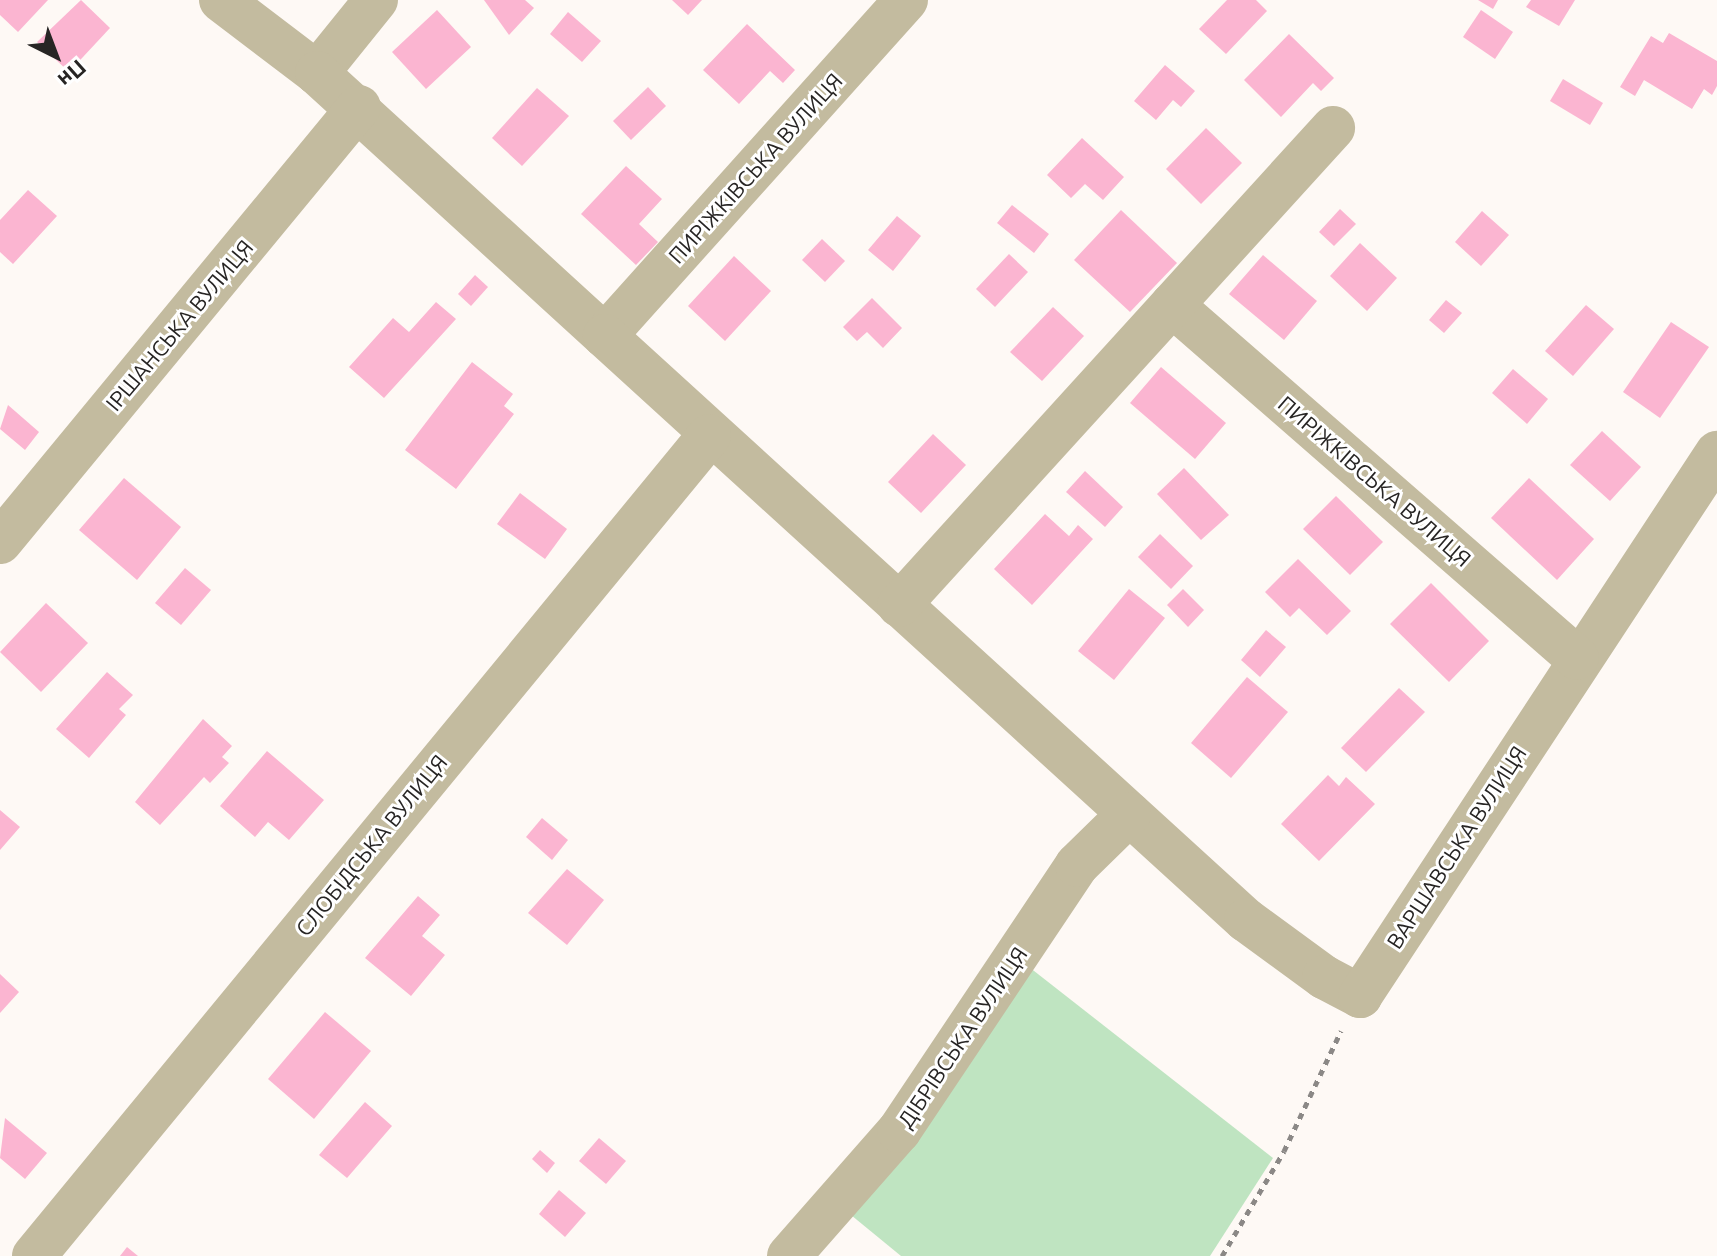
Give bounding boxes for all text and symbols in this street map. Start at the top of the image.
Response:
north arrow [16,16,96,96]
text: Пн [53,55,91,93]
street label: ПИРІЖКІВСЬКА ВУЛИЦЯ [663,67,847,269]
street label: ІРШАНСЬКА ВУЛИЦЯ [100,234,258,416]
street label: ПИРІЖКІВСЬКА ВУЛИЦЯ [1273,390,1477,572]
street label: ВАРШАВСЬКА ВУЛИЦЯ [1381,741,1531,953]
street label: СЛОБІДСЬКА ВУЛИЦЯ [290,749,452,941]
street label: ДІБРІВСЬКА ВУЛИЦЯ [892,942,1032,1132]

